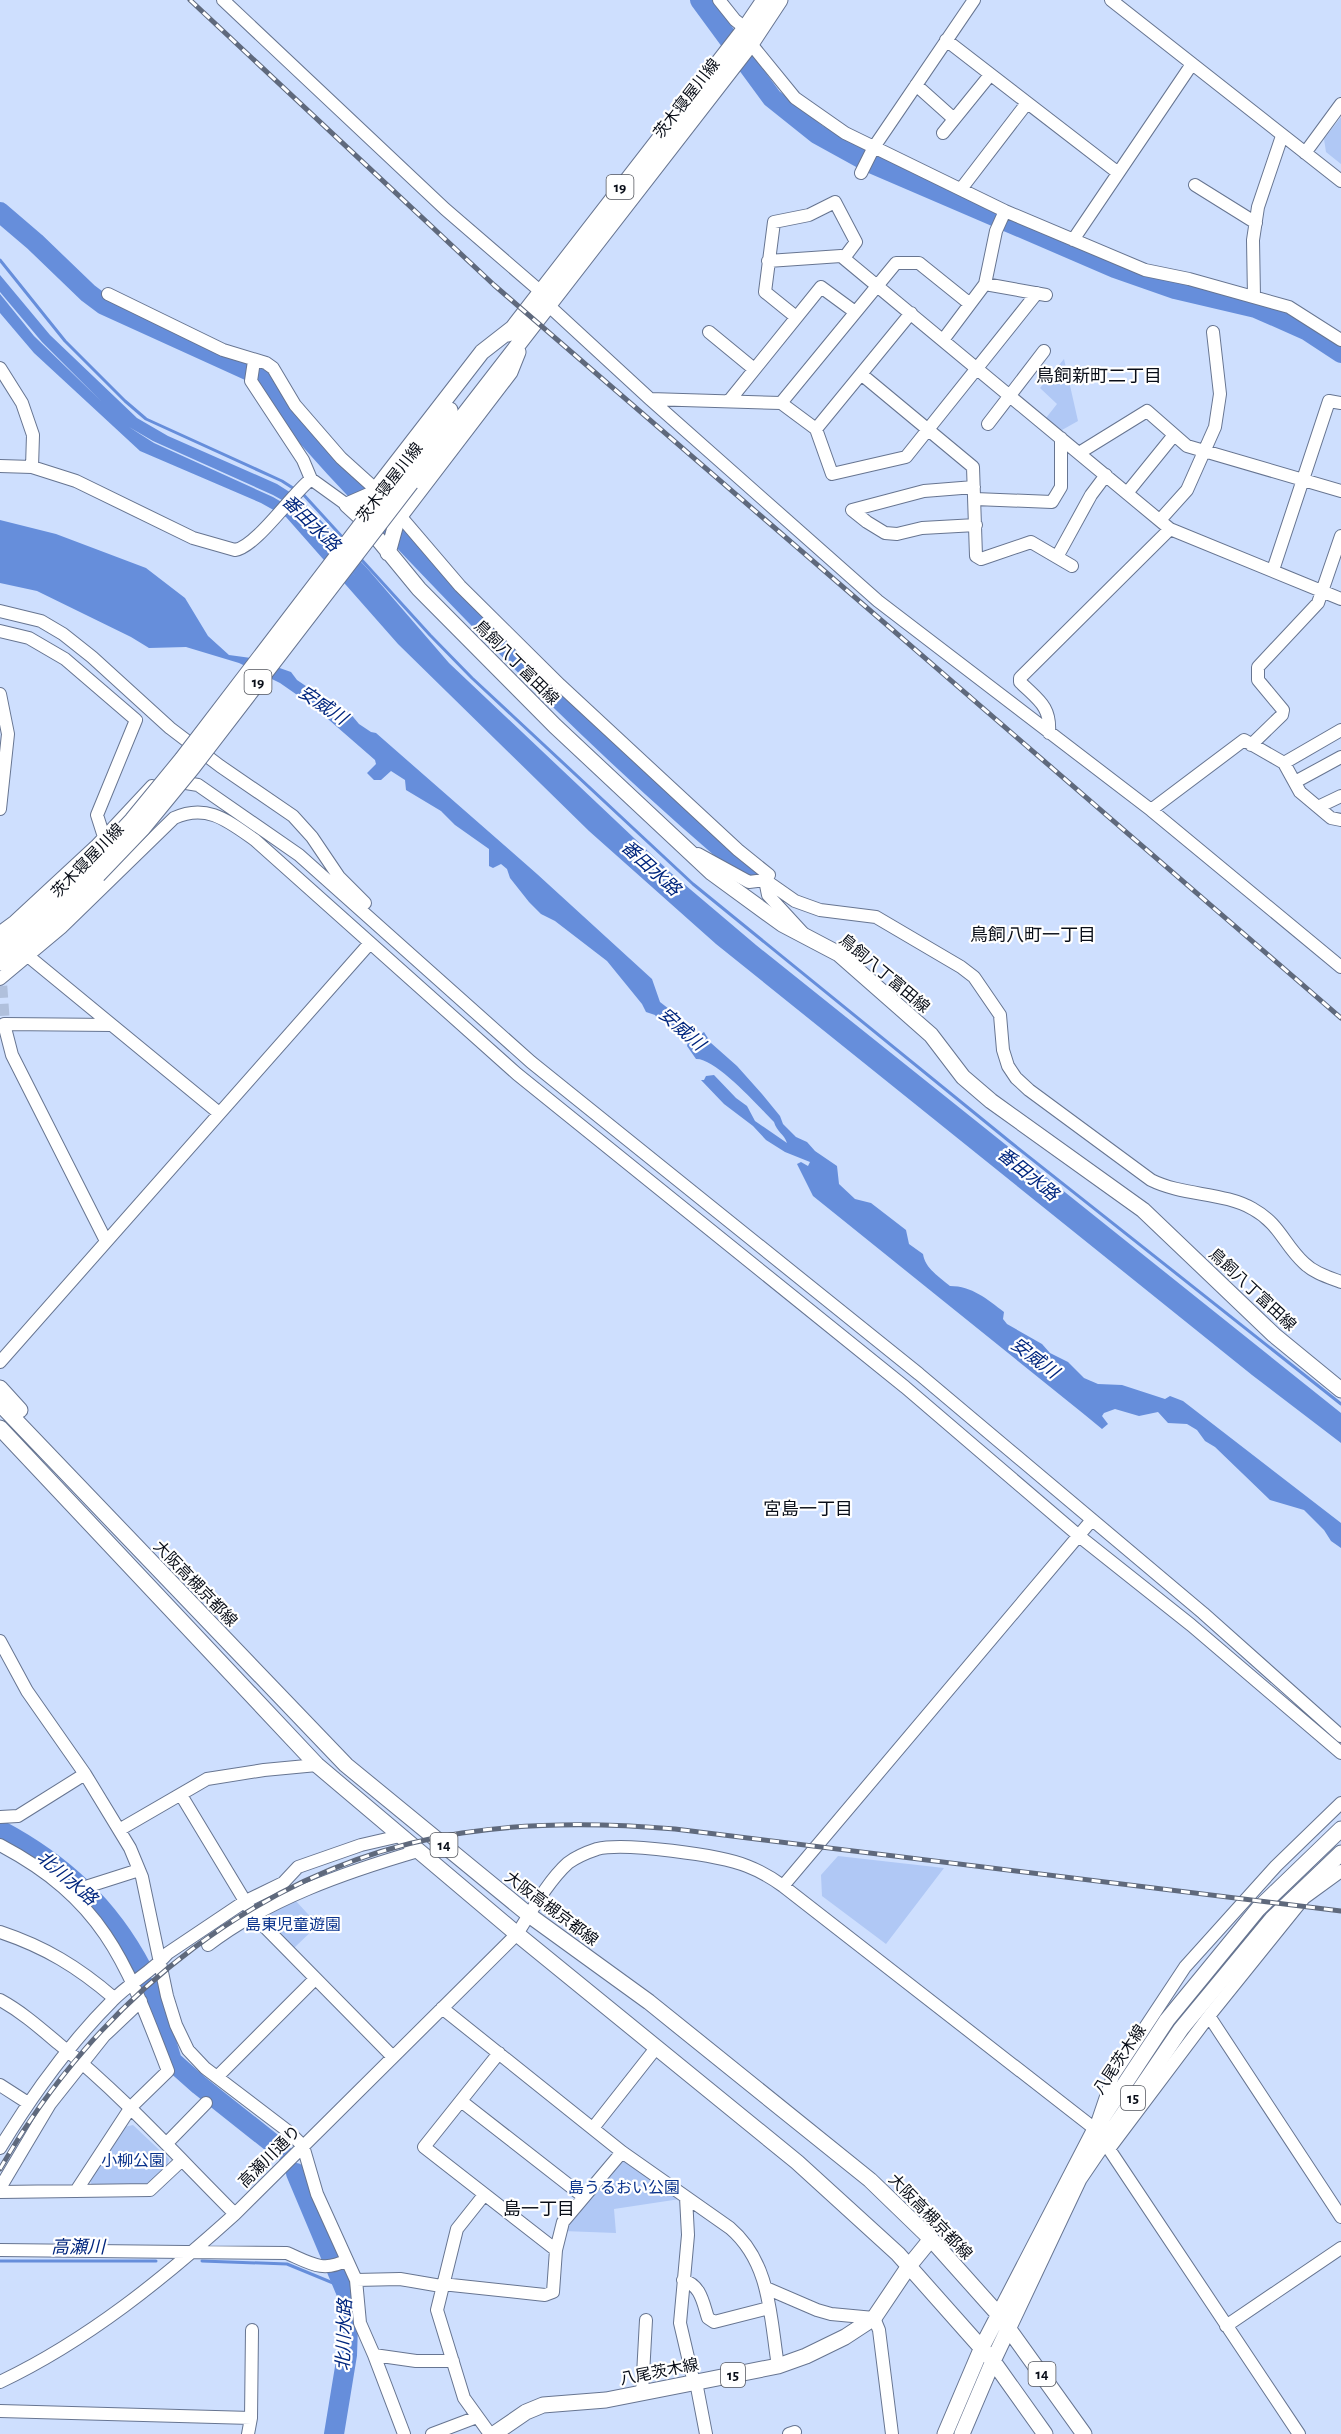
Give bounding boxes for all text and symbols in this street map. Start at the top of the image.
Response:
street label: 茨木寝屋川線 [650,55,723,141]
road number: 19 [606,175,634,199]
district label: 鳥飼新町二丁目 [1036,366,1162,386]
street label: 茨木寝屋川線 [353,439,426,525]
water label: 番田水路 [278,491,345,557]
street label: 鳥飼八丁富田線 [471,617,562,708]
road number: 19 [244,670,272,694]
water label: 安威川 [295,682,353,730]
street label: 茨木寝屋川線 [48,820,127,901]
water label: 番田水路 [618,836,686,901]
district label: 鳥飼八町一丁目 [970,925,1096,945]
street label: 鳥飼八丁富田線 [836,931,933,1016]
water label: 安威川 [655,1004,710,1056]
water label: 番田水路 [994,1144,1064,1206]
street label: 鳥飼八丁富田線 [1206,1245,1299,1334]
water label: 安威川 [1007,1334,1064,1383]
district label: 宮島一丁目 [763,1499,853,1519]
street label: 大阪高槻京都線 [151,1537,241,1630]
road number: 14 [430,1833,458,1857]
water label: 北川水路 [33,1847,102,1910]
street label: 大阪高槻京都線 [502,1868,602,1949]
park label: 島東児童遊園 [245,1916,341,1933]
street label: 八尾茨木線 [1090,2021,1149,2097]
road number: 15 [1121,2086,1145,2110]
street label: 高瀬川通り [235,2122,304,2191]
park label: 小柳公園 [101,2152,165,2169]
street label: 大阪高槻京都線 [886,2170,976,2263]
park label: 島うるおい公園 [568,2179,680,2196]
district label: 島一丁目 [503,2199,575,2219]
water label: 高瀬川 [51,2237,107,2257]
water label: 北川水路 [333,2297,355,2371]
street label: 八尾茨木線 [618,2356,700,2387]
road number: 14 [1028,2362,1056,2386]
road number: 15 [721,2363,745,2387]

